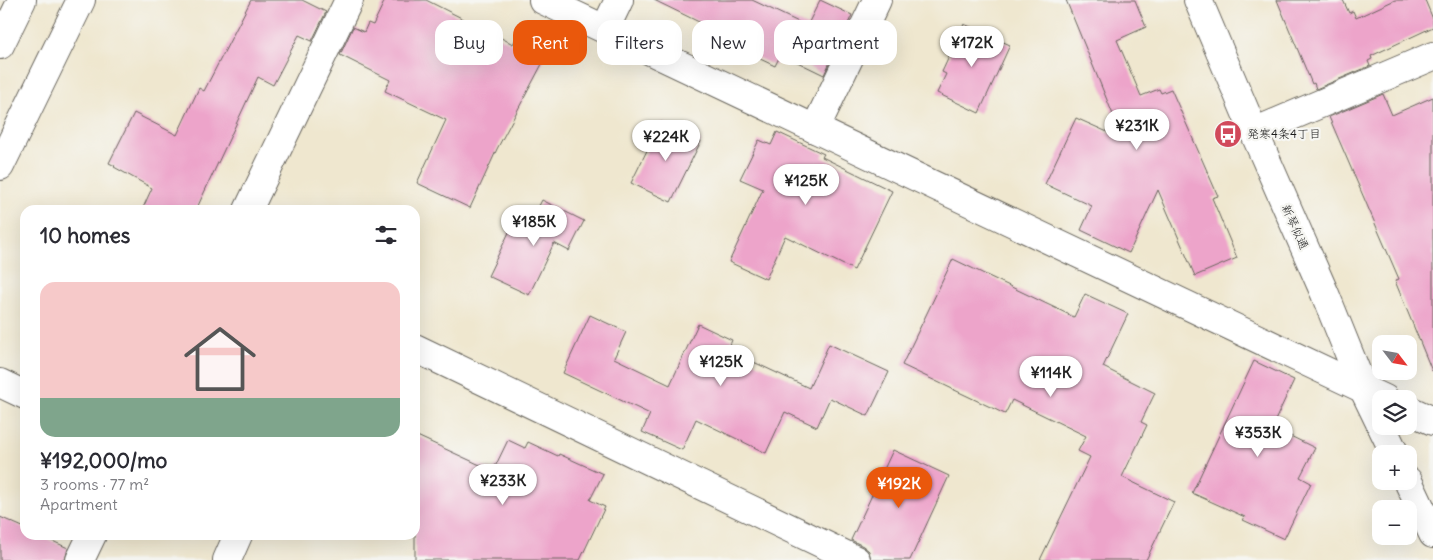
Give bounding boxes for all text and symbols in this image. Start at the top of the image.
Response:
chip: Buy [435,20,503,65]
chip: Rent [513,20,587,65]
chip: Filters [597,20,682,65]
chip: New [692,20,764,65]
chip: Apartment [774,20,897,65]
pin: ¥172K [937,26,1007,68]
text: ¥172K [951,32,993,52]
pin: ¥231K [1102,108,1172,151]
text: ¥231K [1115,115,1159,135]
bus stop icon: 発寒4条4丁目 [1213,119,1243,149]
pin: ¥224K [631,120,701,162]
text: ¥224K [643,126,689,146]
place label: 発寒4条4丁目 [1247,126,1321,141]
pin: ¥125K [771,164,841,206]
text: ¥125K [784,170,828,190]
street label: 新琴似通 [1279,202,1312,252]
pin: ¥185K [499,204,569,247]
text: ¥185K [512,211,556,231]
icon: filters [372,221,400,249]
text: 10 homes [40,222,130,249]
icon: home [175,314,265,404]
north arrow [1372,335,1418,380]
map controls [1372,335,1417,545]
pin: ¥125K [686,344,756,387]
text: ¥125K [699,351,743,371]
pin: ¥114K [1016,356,1086,398]
text: ¥114K [1030,362,1072,382]
button: layers [1372,390,1417,435]
pin: ¥353K [1223,416,1293,458]
text: ¥353K [1235,422,1281,442]
button: + [1372,445,1417,490]
text: ¥192,000/mo [40,447,167,474]
pin: ¥233K [468,464,538,506]
pin: ¥192K [864,466,934,509]
text: ¥233K [480,470,526,490]
text: ¥192K [877,473,921,493]
text: 3 rooms · 77 m² [40,474,149,494]
text: Apartment [40,494,118,514]
button: − [1372,500,1417,545]

